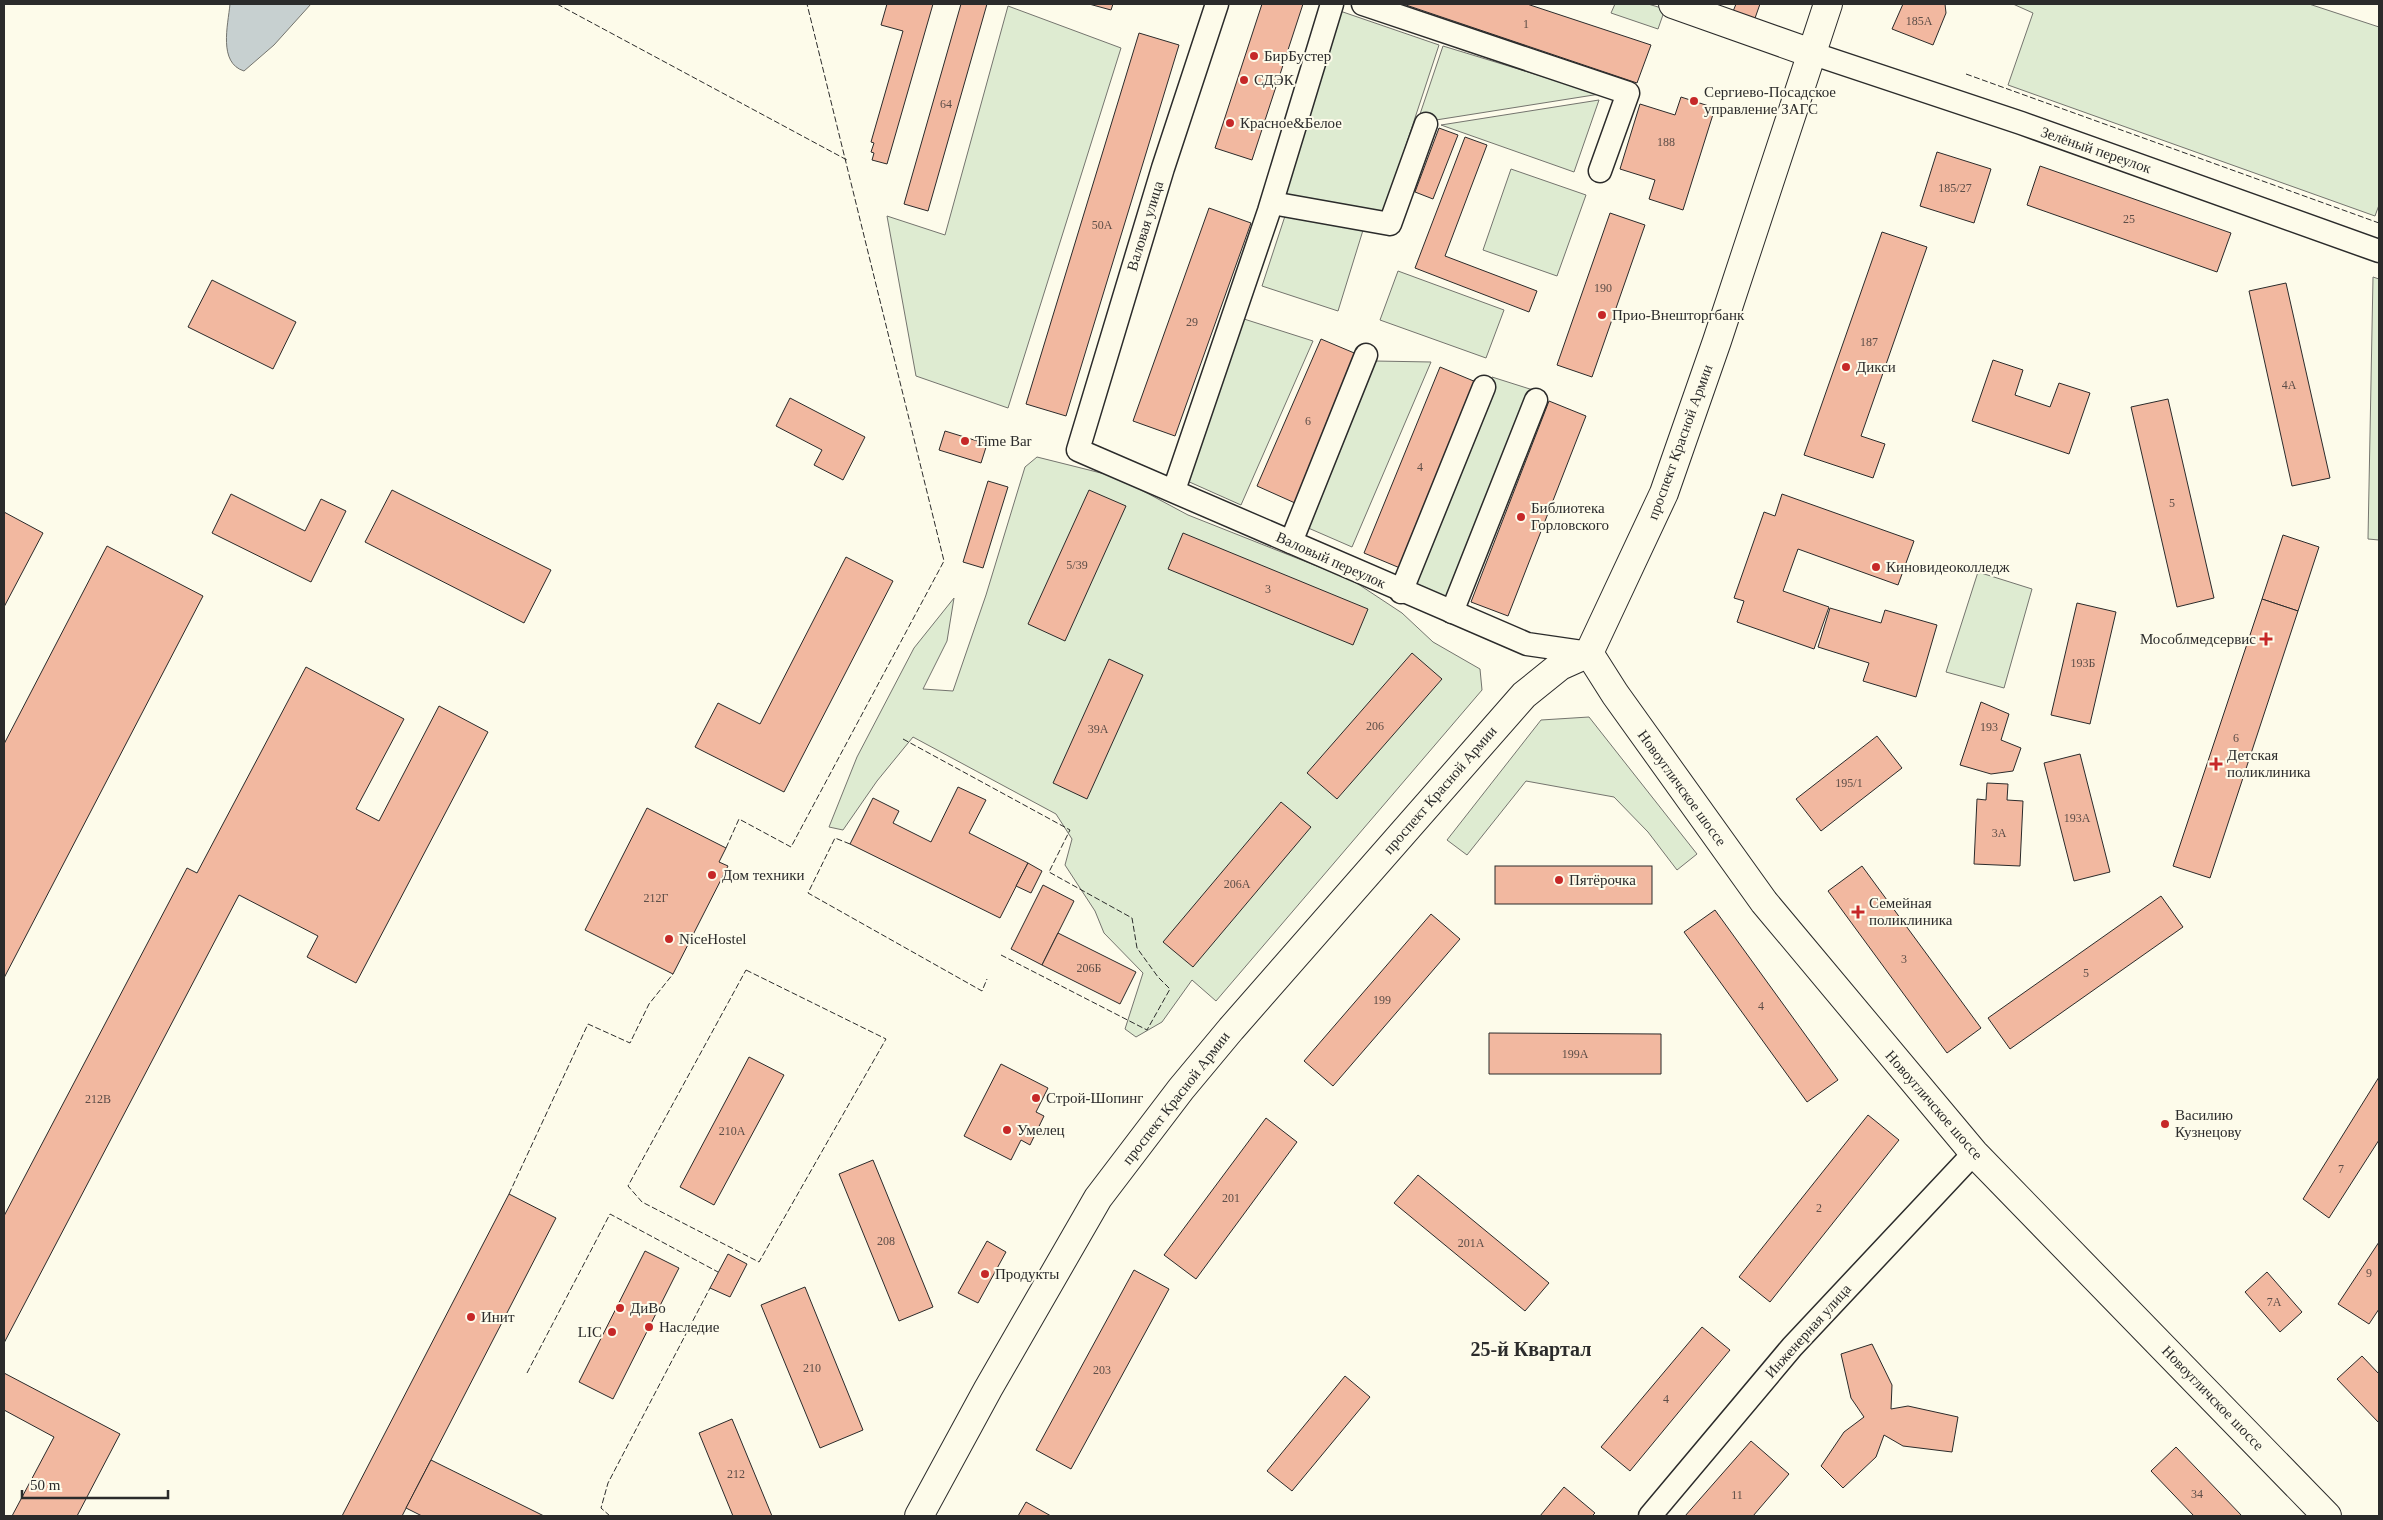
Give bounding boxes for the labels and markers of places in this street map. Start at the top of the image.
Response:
place label: БирБустер [1264,48,1331,64]
marker: БирБустер [1248,50,1260,62]
place label: СДЭК [1254,72,1295,88]
marker: СДЭК [1238,74,1250,86]
place label: Сергиево-Посадское управление ЗАГС [1704,84,1836,117]
marker: Сергиево-Посадское управление ЗАГС [1688,95,1700,107]
place label: Красное&Белое [1240,115,1342,131]
marker: Красное&Белое [1224,117,1236,129]
place label: Прио-Внешторгбанк [1612,307,1745,323]
marker: Прио-Внешторгбанк [1596,309,1608,321]
place label: Дикси [1856,359,1896,375]
marker: Дикси [1840,361,1852,373]
place label: Time Bar [975,433,1032,449]
marker: Time Bar [959,435,971,447]
place label: Библиотека Горловского [1531,500,1609,533]
marker: Библиотека Горловского [1515,511,1527,523]
place label: Киновидеоколледж [1886,559,2010,575]
marker: Киновидеоколледж [1870,561,1882,573]
place label: Мособлмедсервис [2140,631,2256,647]
marker: Мособлмедсервис [2260,633,2272,645]
place label: Детская поликлиника [2227,747,2311,780]
marker: Детская поликлиника [2209,757,2223,771]
place label: Дом техники [722,867,805,883]
marker: Дом техники [706,869,718,881]
place label: Пятёрочка [1569,872,1636,888]
marker: Пятёрочка [1553,874,1565,886]
place label: Семейная поликлиника [1869,895,1953,928]
marker: Семейная поликлиника [1851,905,1865,919]
place label: NiceHostel [679,931,746,947]
marker: NiceHostel [663,933,675,945]
place label: Строй-Шопинг [1046,1090,1143,1106]
marker: Строй-Шопинг [1030,1092,1042,1104]
place label: Василию Кузнецову [2175,1107,2242,1140]
marker: Василию Кузнецову [2159,1118,2171,1130]
place label: Умелец [1017,1122,1065,1138]
marker: Умелец [1001,1124,1013,1136]
place label: Продукты [995,1266,1059,1282]
marker: Продукты [979,1268,991,1280]
place label: ДиВо [630,1300,666,1316]
marker: ДиВо [614,1302,626,1314]
place label: Инит [481,1309,515,1325]
marker: Инит [465,1311,477,1323]
place label: Наследие [659,1319,720,1335]
marker: Наследие [643,1321,655,1333]
place label: LIC [578,1324,602,1340]
marker: LIC [606,1326,618,1338]

